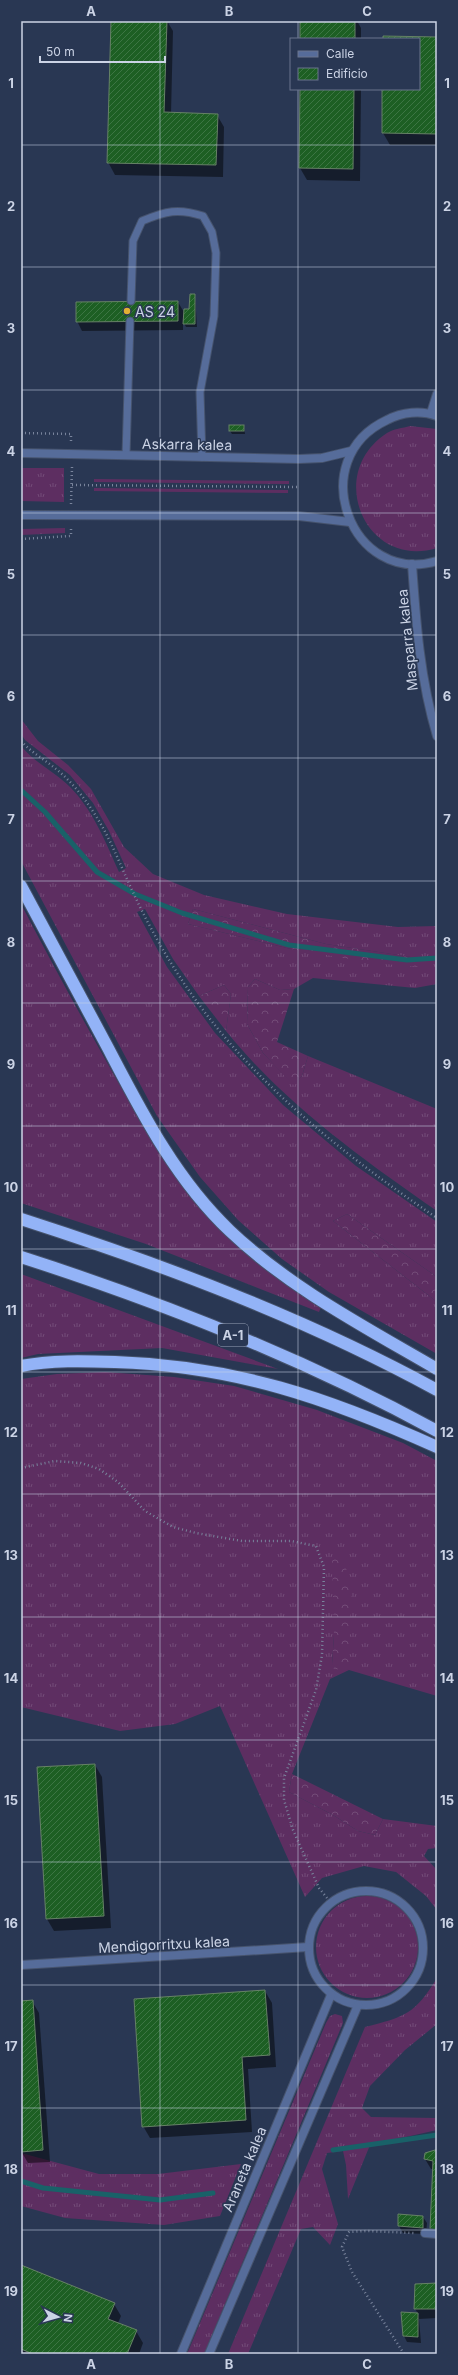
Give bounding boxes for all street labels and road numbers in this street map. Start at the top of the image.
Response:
street label: Askarra kalea [142,435,232,453]
street label: Masparra kalea [393,588,421,692]
road number: A-1 [218,1324,248,1346]
street label: Mendigorritxu kalea [98,1932,230,1956]
street label: Araneta kalea [218,2124,270,2214]

